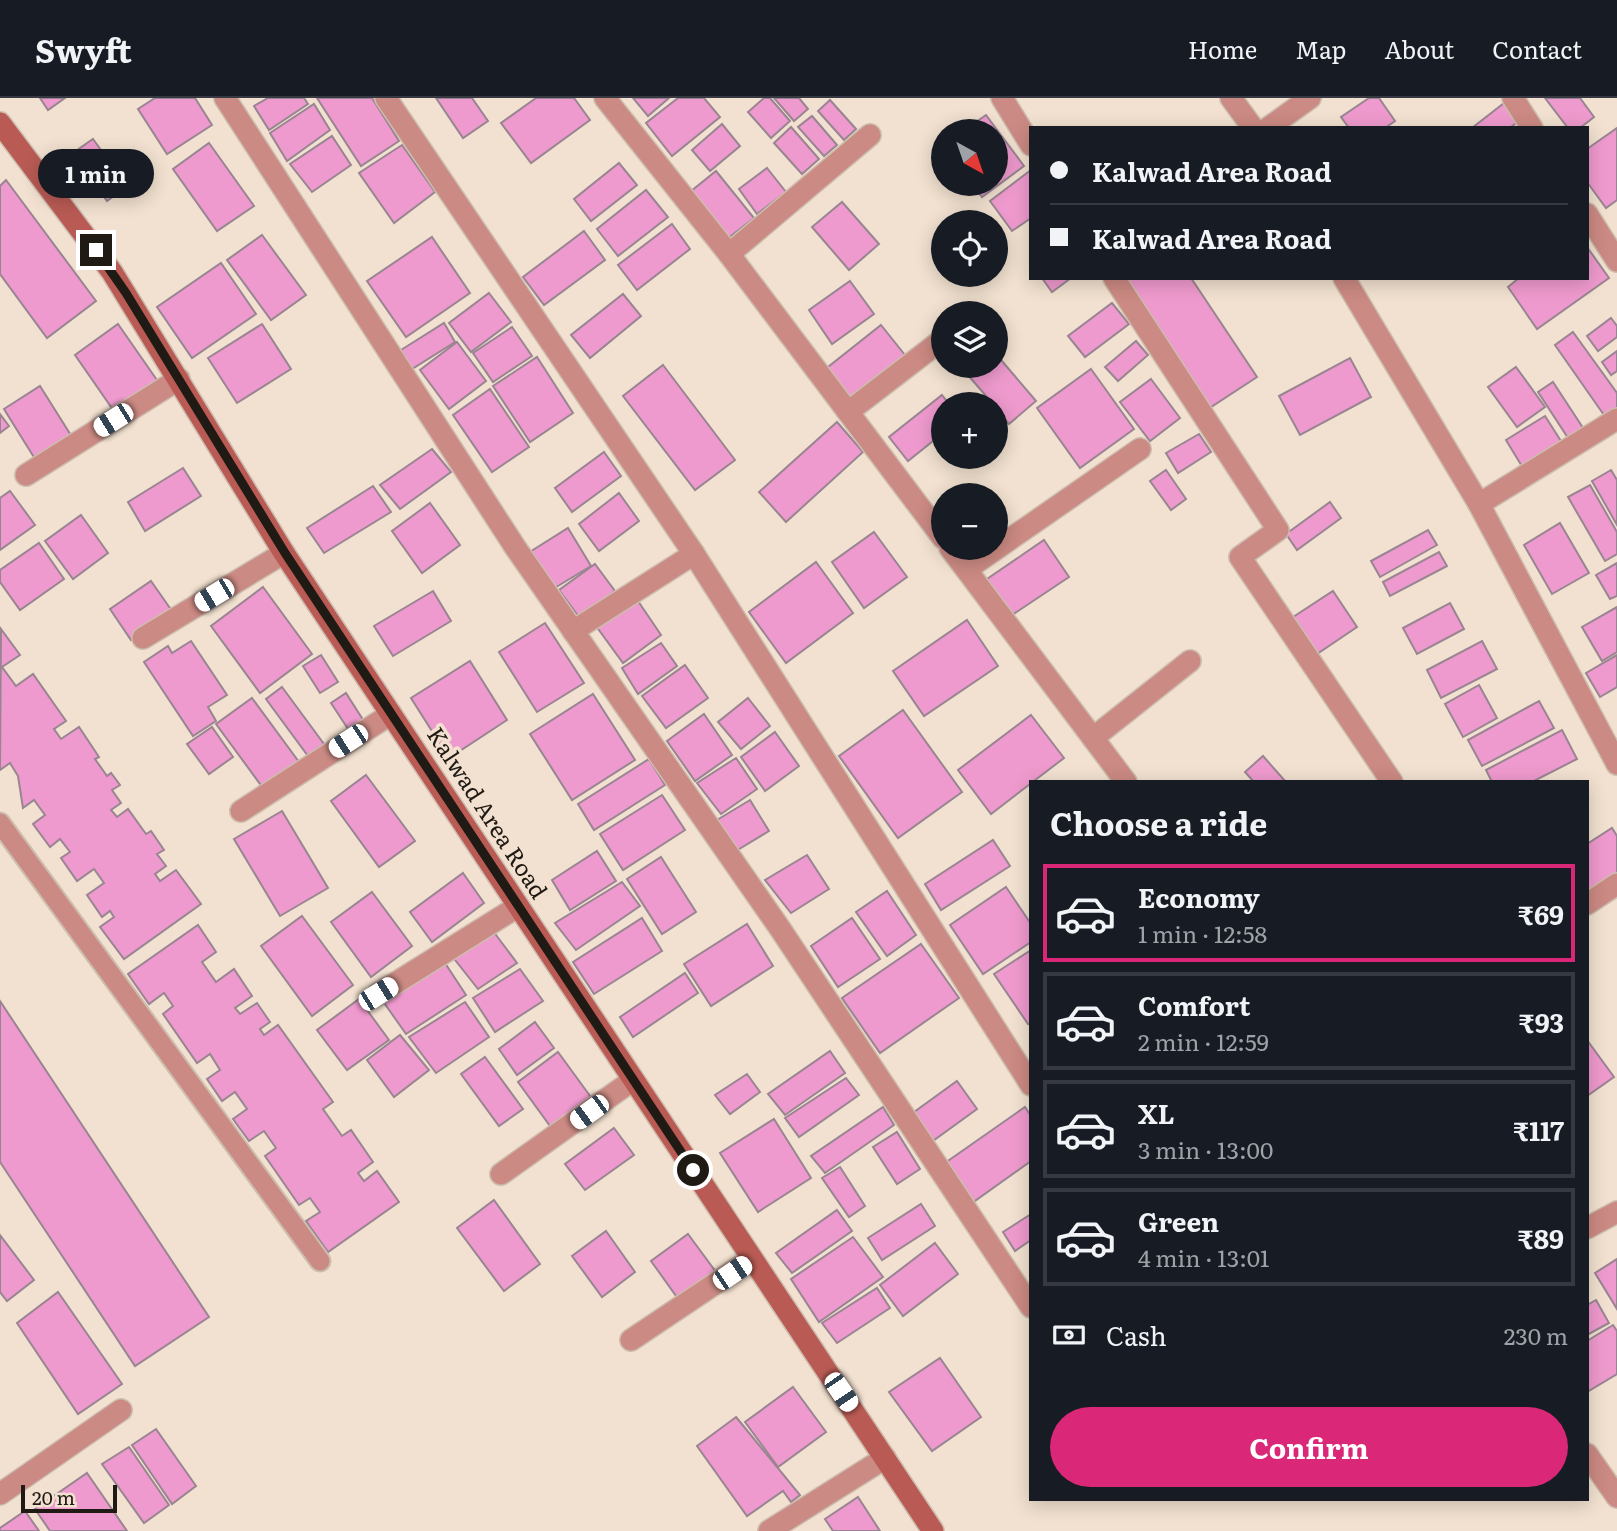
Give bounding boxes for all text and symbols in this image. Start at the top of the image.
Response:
text: Swyft [35,24,132,73]
text: Home [1188,31,1257,66]
text: Map [1295,31,1346,66]
text: About [1384,31,1454,66]
text: Contact [1492,31,1582,66]
north arrow [931,119,1008,196]
map controls [931,119,1008,560]
callout: 1 min [38,149,154,198]
text: Kalwad Area Road [1092,151,1332,190]
text: 1 min [65,156,127,190]
button: locate [931,210,1008,287]
text: Kalwad Area Road [1092,218,1332,257]
route end [80,234,112,266]
button: layers [931,301,1008,378]
button: + [931,392,1008,469]
car [90,400,137,440]
button: − [931,483,1008,560]
car [191,575,238,615]
street label: Kalwad Area Road [420,719,557,905]
car [325,721,372,761]
text: Choose a ride [1050,798,1267,846]
text: Economy [1138,877,1260,916]
icon: car [1054,882,1117,945]
text: ₹69 [1518,894,1564,933]
text: 1 min · 12:58 [1138,916,1267,950]
car [355,974,402,1014]
text: Comfort [1138,985,1250,1024]
icon: car [1054,990,1117,1053]
text: ₹93 [1519,1002,1564,1041]
text: 2 min · 12:59 [1138,1024,1269,1058]
car [566,1091,613,1133]
text: XL [1138,1093,1175,1132]
icon: car [1054,1098,1117,1161]
text: ₹117 [1513,1110,1564,1149]
text: 3 min · 13:00 [1138,1132,1273,1166]
route start [677,1154,709,1186]
text: Green [1138,1201,1219,1240]
icon: car [1054,1206,1117,1269]
text: ₹89 [1518,1218,1564,1257]
text: 4 min · 13:01 [1138,1240,1269,1274]
car [709,1253,756,1293]
text: Cash [1106,1315,1167,1354]
icon: cash [1050,1316,1088,1354]
text: 230 m [1504,1318,1568,1352]
car [821,1369,862,1415]
button: Confirm [1050,1407,1568,1487]
scale bar [21,1482,117,1514]
text: 20 m [32,1483,75,1511]

